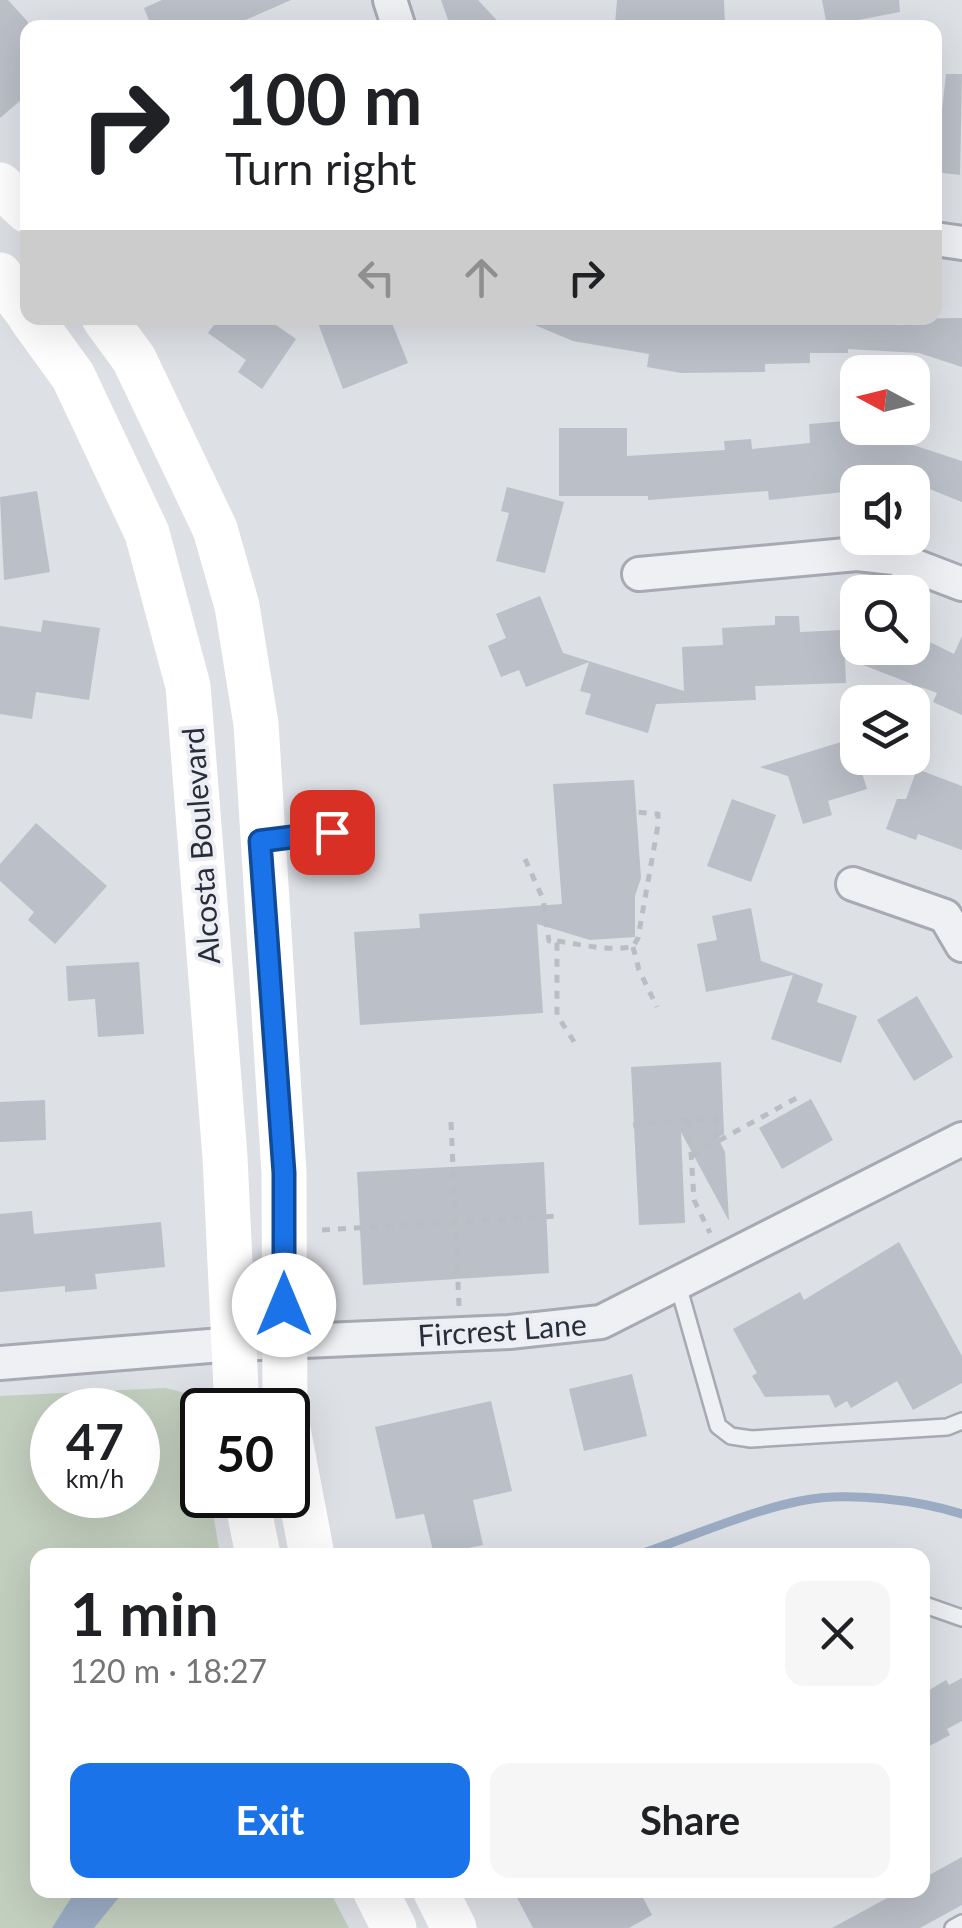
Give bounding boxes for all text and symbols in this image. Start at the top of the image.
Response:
text: 100 m [225,56,422,140]
icon: right [60,60,190,190]
text: Turn right [225,141,416,195]
icon: left [349,250,404,305]
icon: ahead [454,250,509,305]
icon: right [559,250,614,305]
north arrow [840,355,930,445]
map controls [840,355,930,775]
button: sound [840,465,930,555]
button: search [840,575,930,665]
button: layers [840,685,930,775]
street label: Alcosta Boulevard [174,726,226,966]
pin [290,790,375,875]
icon: arrive [305,805,360,860]
position arrow [232,1253,336,1357]
street label: Fircrest Lane [416,1305,588,1353]
speed limit sign: 50 [180,1388,310,1518]
text: 47 [66,1411,124,1471]
text: km/h [66,1463,124,1493]
text: 1 min [70,1577,219,1649]
button: close [785,1581,890,1686]
text: 120 m · 18:27 [70,1651,267,1690]
button: Exit [70,1763,470,1878]
button: Share [490,1763,890,1878]

